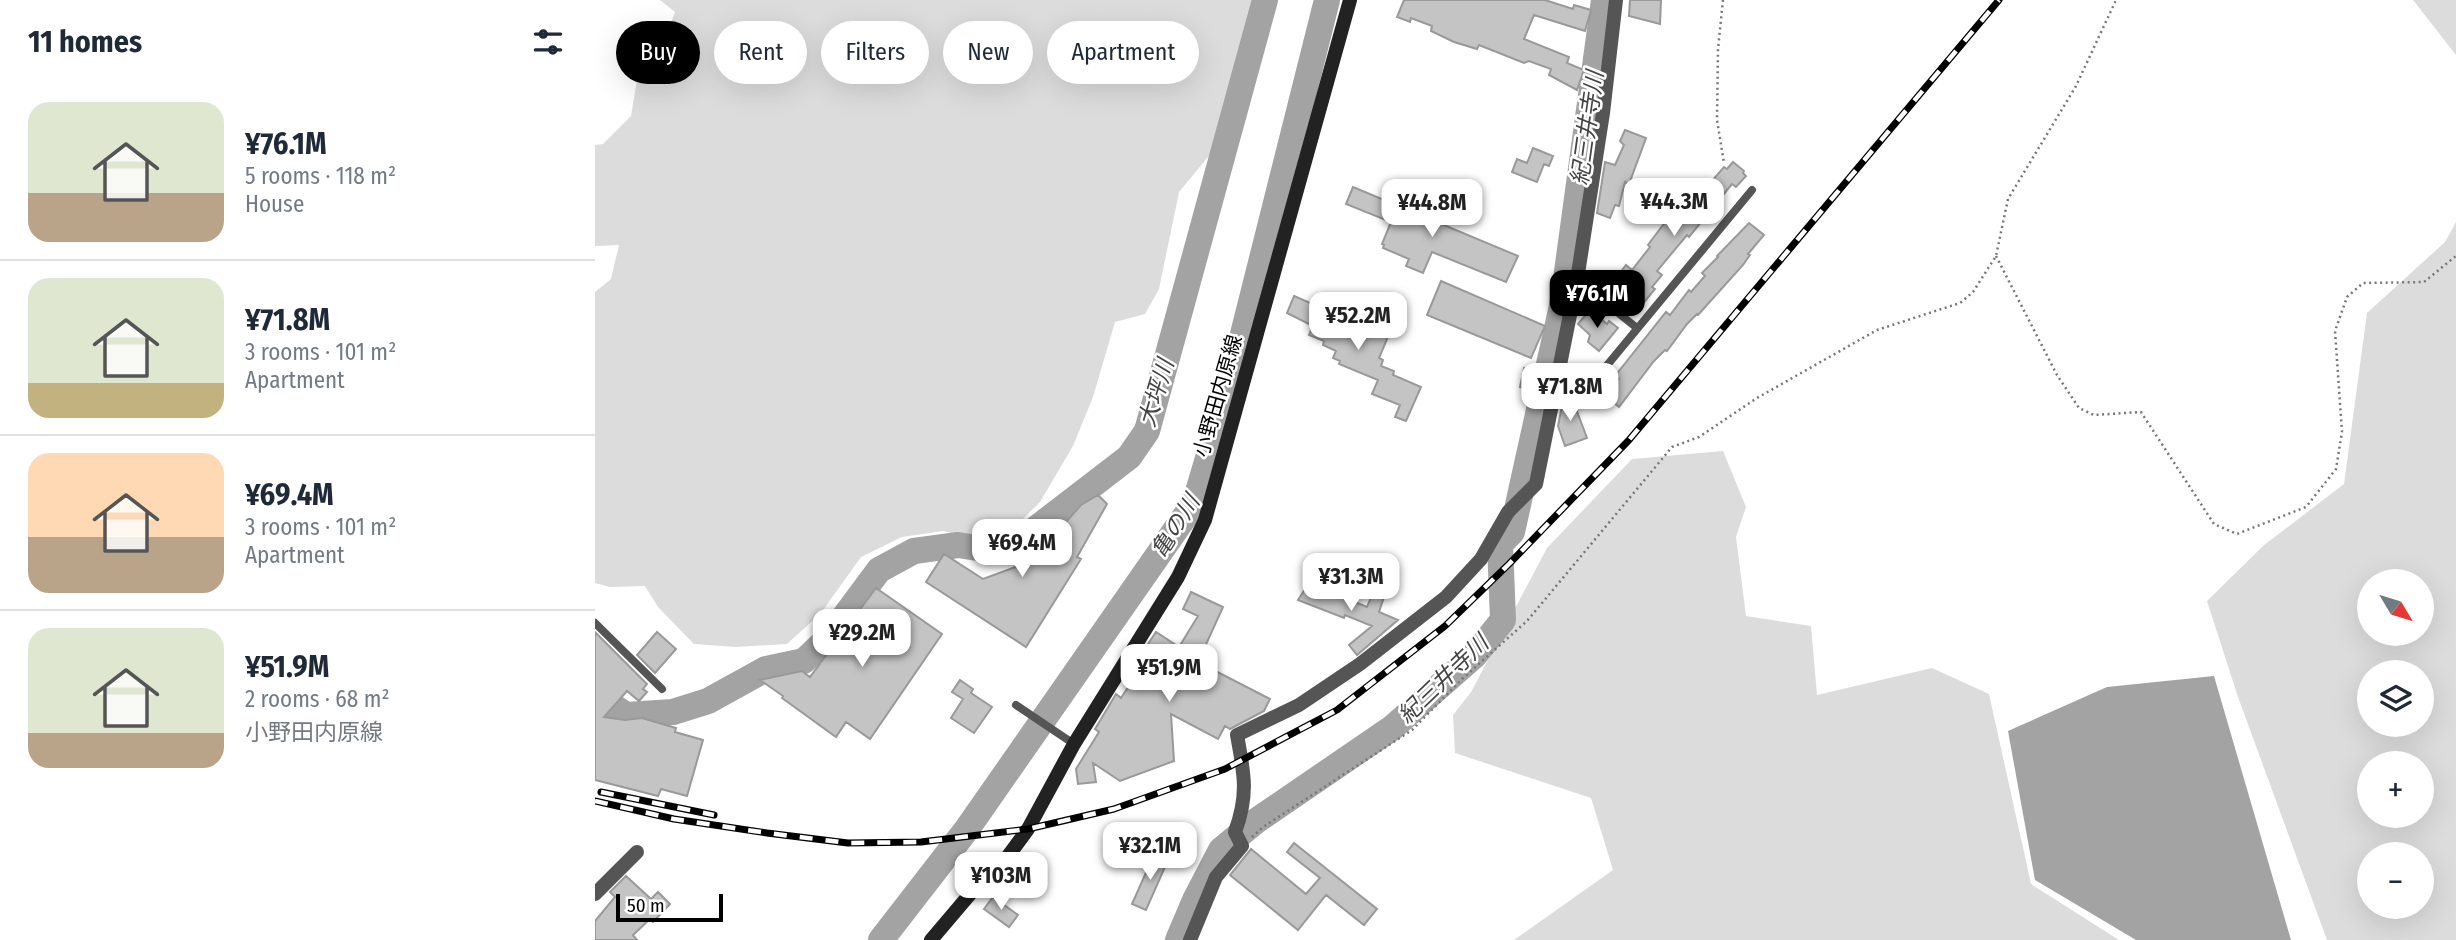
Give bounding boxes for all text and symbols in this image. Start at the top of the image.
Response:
chip: Buy [616,21,700,84]
chip: Rent [714,21,807,84]
chip: Filters [821,21,929,84]
chip: New [943,21,1033,84]
chip: Apartment [1047,21,1199,84]
icon: filters [529,23,567,61]
text: 11 homes [28,24,142,60]
water label: 紀三井寺川 [1565,66,1609,187]
text: ¥76.1M [245,126,327,162]
icon: home [84,130,168,214]
text: 5 rooms · 118 m² [245,162,396,190]
pin: ¥44.3M [1617,178,1731,238]
pin: ¥44.8M [1375,180,1489,239]
text: ¥44.3M [1640,187,1708,215]
text: ¥44.8M [1397,188,1467,216]
text: House [245,190,304,218]
pin: ¥76.1M [1540,270,1654,330]
text: ¥76.1M [1566,279,1628,307]
pin: ¥52.2M [1301,292,1415,352]
text: ¥52.2M [1325,301,1391,329]
text: ¥71.8M [245,302,330,338]
icon: home [84,306,168,390]
street label: 小野田内原線 [1188,332,1248,460]
text: 3 rooms · 101 m² [245,338,396,366]
water label: 大坪川 [1133,353,1180,430]
pin: ¥71.8M [1513,364,1627,423]
text: Apartment [245,366,345,394]
text: ¥71.8M [1537,372,1603,400]
text: ¥69.4M [245,477,334,513]
icon: home [84,481,168,565]
water label: 亀の川 [1145,487,1207,563]
text: 3 rooms · 101 m² [245,513,396,541]
pin: ¥69.4M [965,520,1079,579]
text: ¥69.4M [988,528,1056,556]
text: Apartment [245,541,345,569]
pin: ¥31.3M [1294,554,1408,613]
text: ¥31.3M [1319,562,1383,590]
north arrow [2357,569,2434,646]
map controls [2357,569,2434,919]
pin: ¥29.2M [805,610,919,669]
text: ¥29.2M [829,618,895,646]
water label: 紀三井寺川 [1392,627,1496,729]
pin: ¥51.9M [1112,644,1226,704]
text: ¥51.9M [245,649,329,685]
text: ¥51.9M [1137,653,1201,681]
icon: home [84,656,168,740]
button: layers [2357,660,2434,737]
text: 2 rooms · 68 m² [245,685,390,713]
text: 小野田内原線 [245,718,383,746]
button: + [2357,751,2434,828]
pin: ¥32.1M [1093,822,1207,882]
text: ¥32.1M [1119,831,1181,859]
button: − [2357,842,2434,919]
pin: ¥103M [952,852,1050,912]
text: ¥103M [971,861,1031,889]
scale bar [616,891,723,923]
text: 50 m [627,894,665,917]

